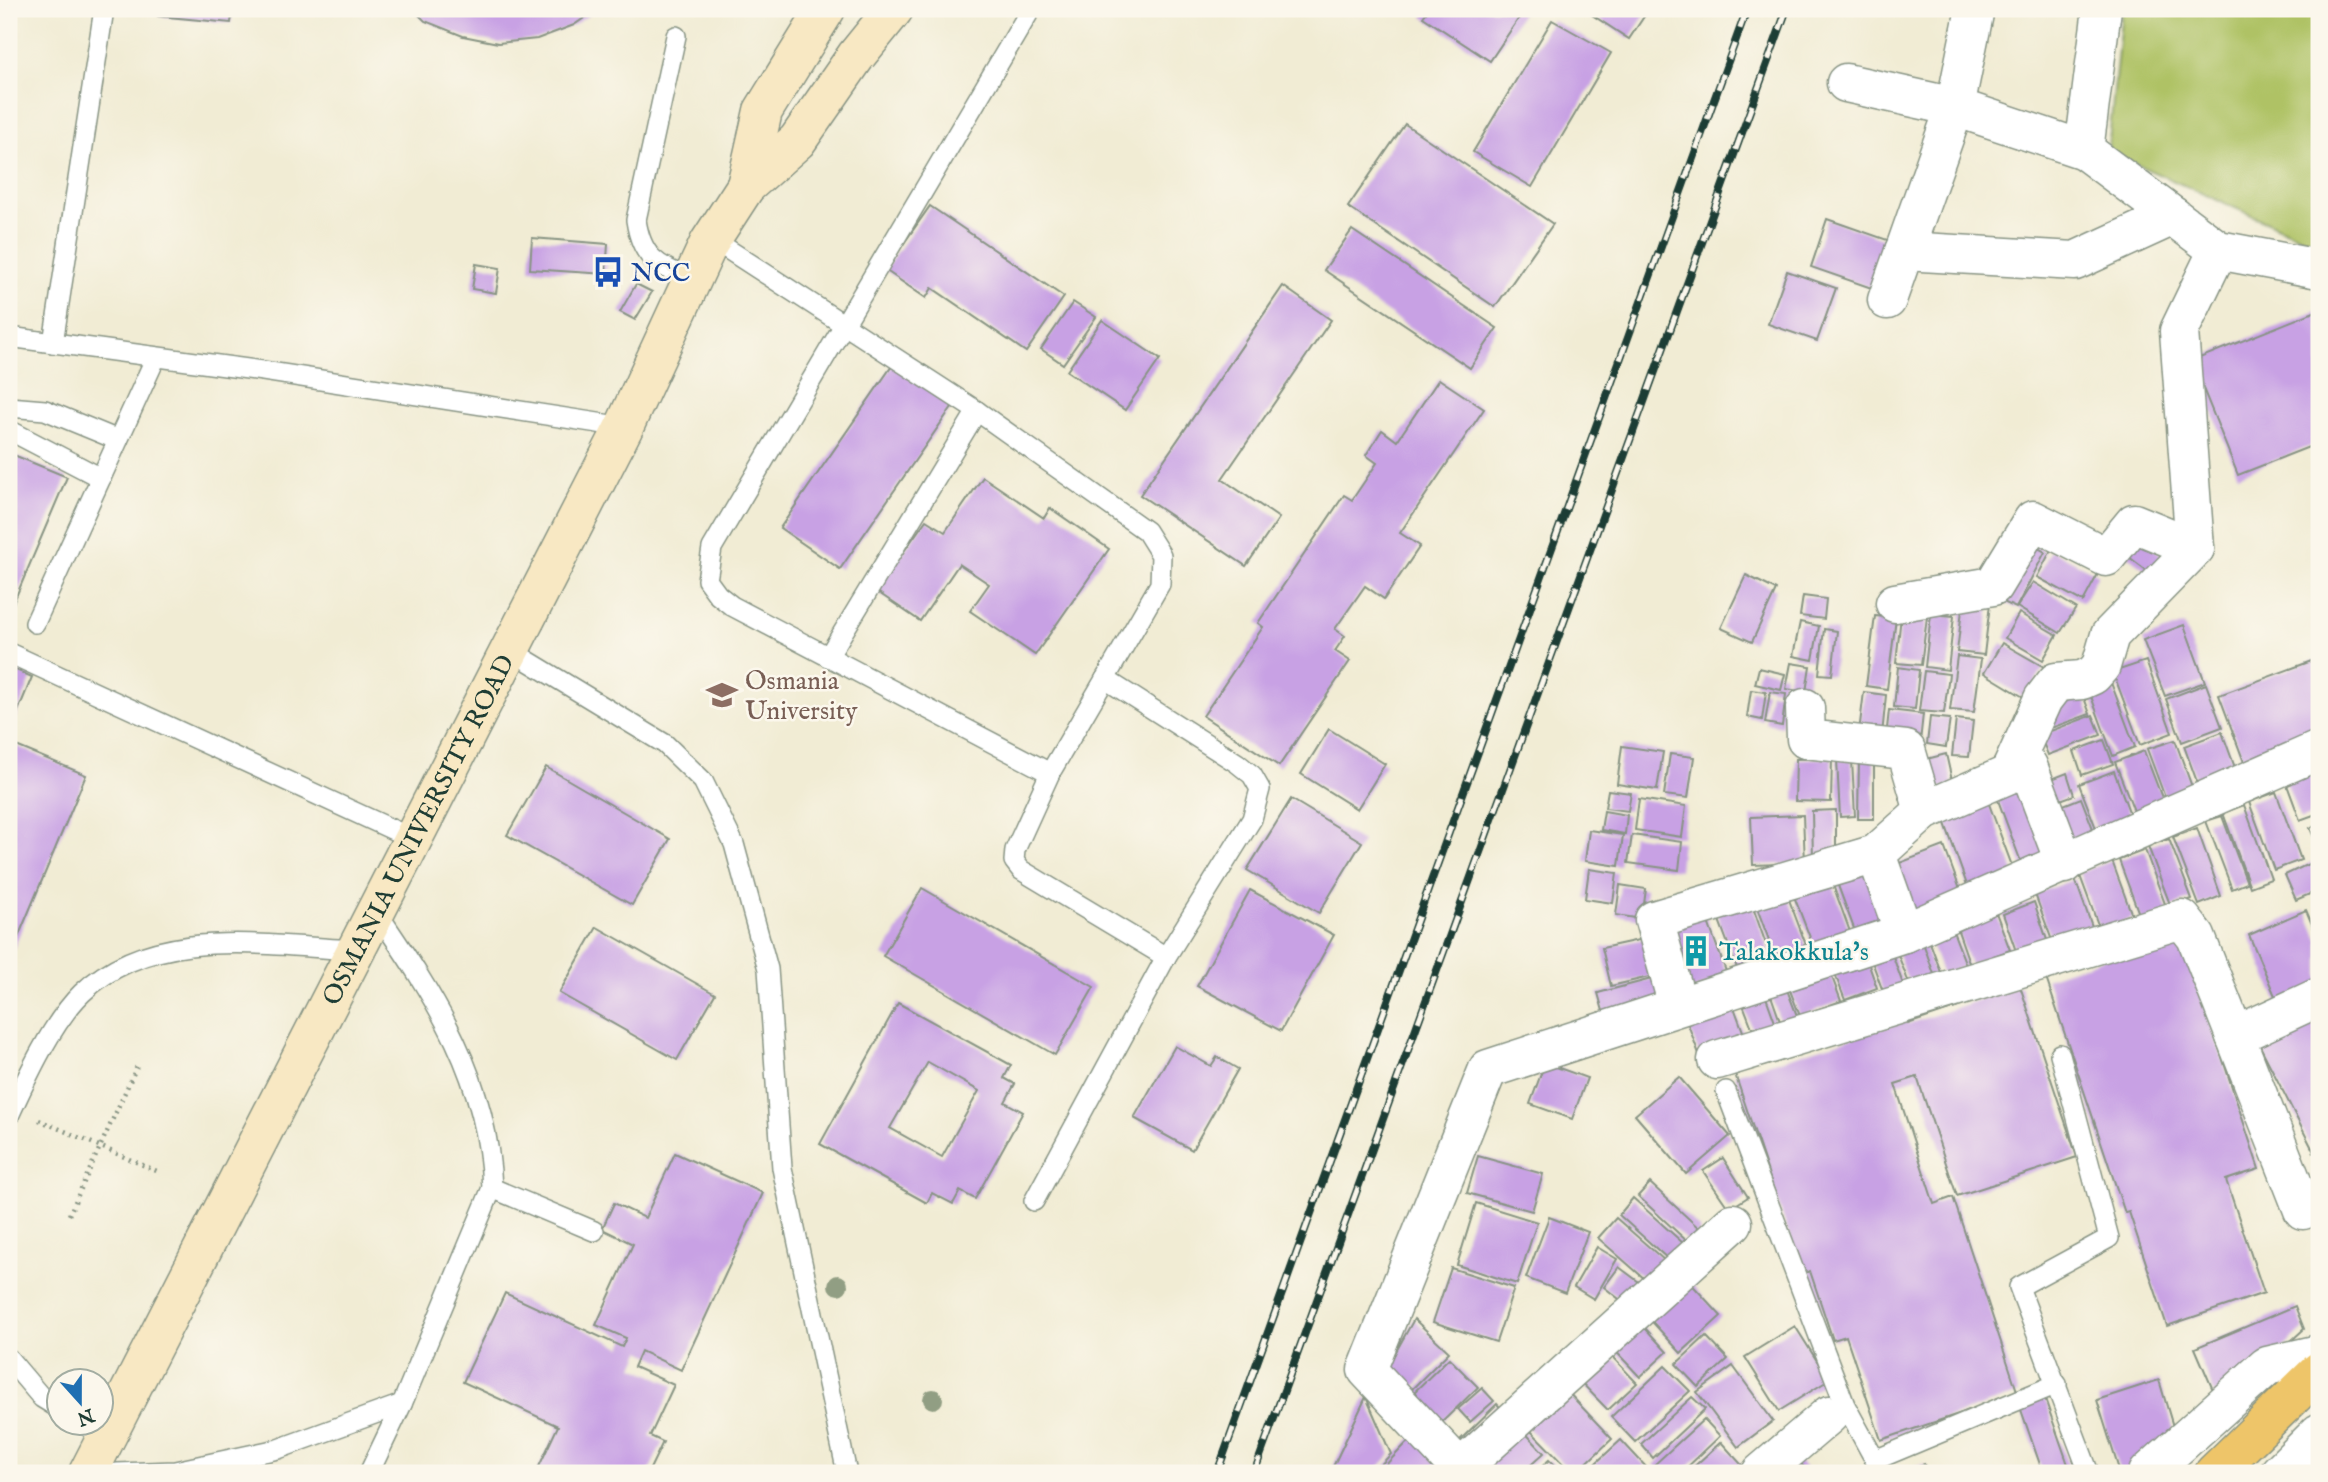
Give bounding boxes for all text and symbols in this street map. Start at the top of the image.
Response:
bus stop icon: NCC [591,255,625,289]
place label: NCC [631,257,690,290]
street label: OSMANIA UNIVERSITY ROAD [315,649,523,1011]
place label: Osmania University [745,665,858,728]
school or university icon: Osmania University [705,678,739,712]
building icon: Talakokkula's [1679,934,1713,968]
place label: Talakokkula's [1719,936,1869,969]
north arrow [46,1366,116,1436]
text: N [73,1401,98,1430]

